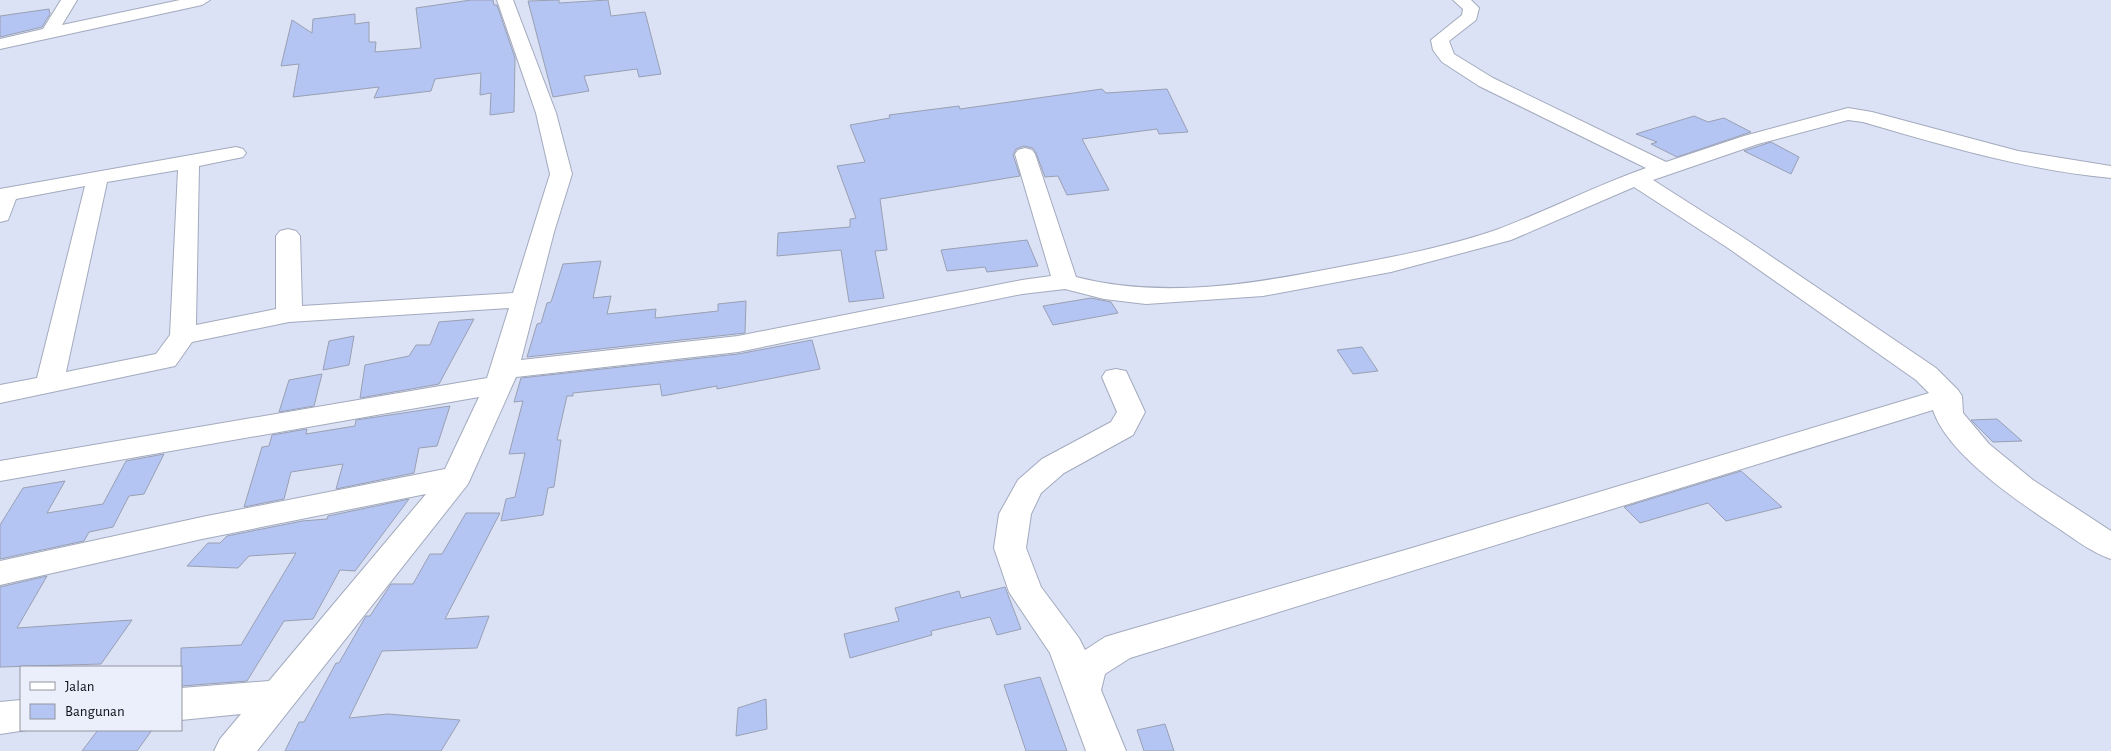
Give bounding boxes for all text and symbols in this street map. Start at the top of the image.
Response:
legend [20,666,182,731]
text: Jalan [65,679,95,694]
text: Bangunan [65,704,125,719]

